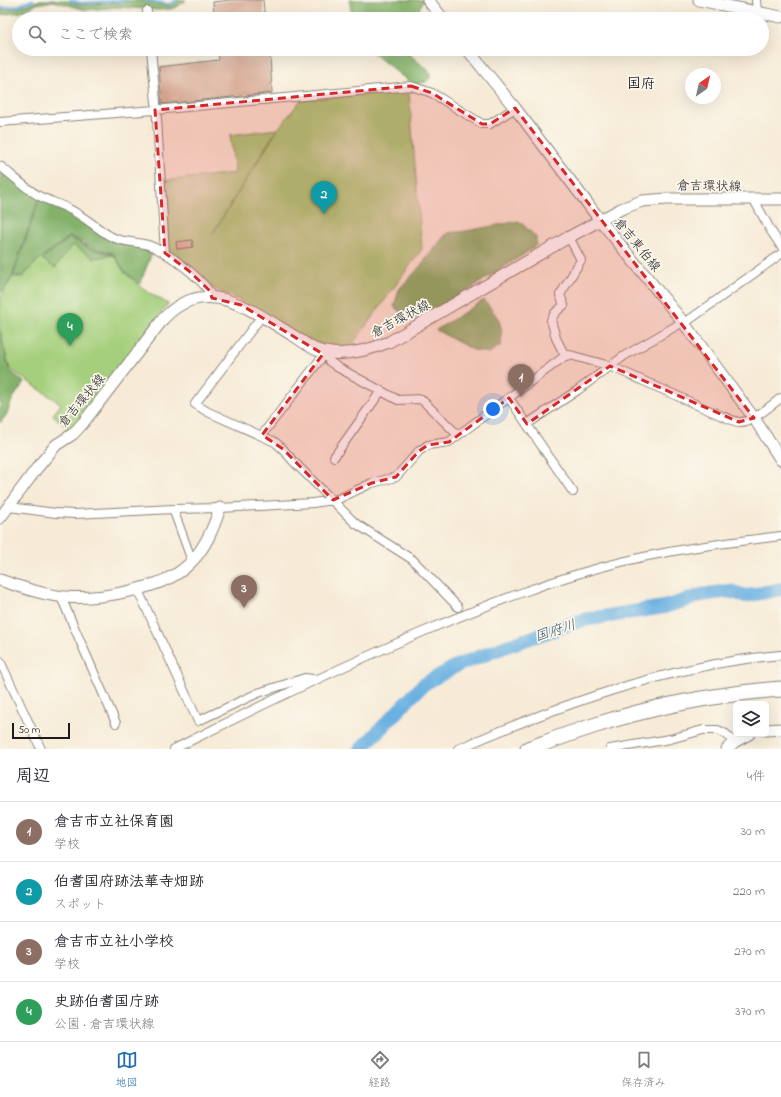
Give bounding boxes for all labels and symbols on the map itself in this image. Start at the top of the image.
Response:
north arrow [685,68,721,104]
district label: 国府 [627,74,655,95]
street label: 倉吉環状線 [676,176,743,197]
pin: 2 [311,181,337,214]
street label: 倉吉東伯線 [609,214,665,277]
street label: 倉吉環状線 [368,295,435,343]
pin: 4 [57,313,83,346]
pin: 1 [508,364,534,397]
street label: 倉吉環状線 [54,369,111,432]
your location [483,399,503,419]
pin: 3 [231,575,257,608]
water label: 国府川 [532,615,579,648]
scale bar [12,721,70,740]

